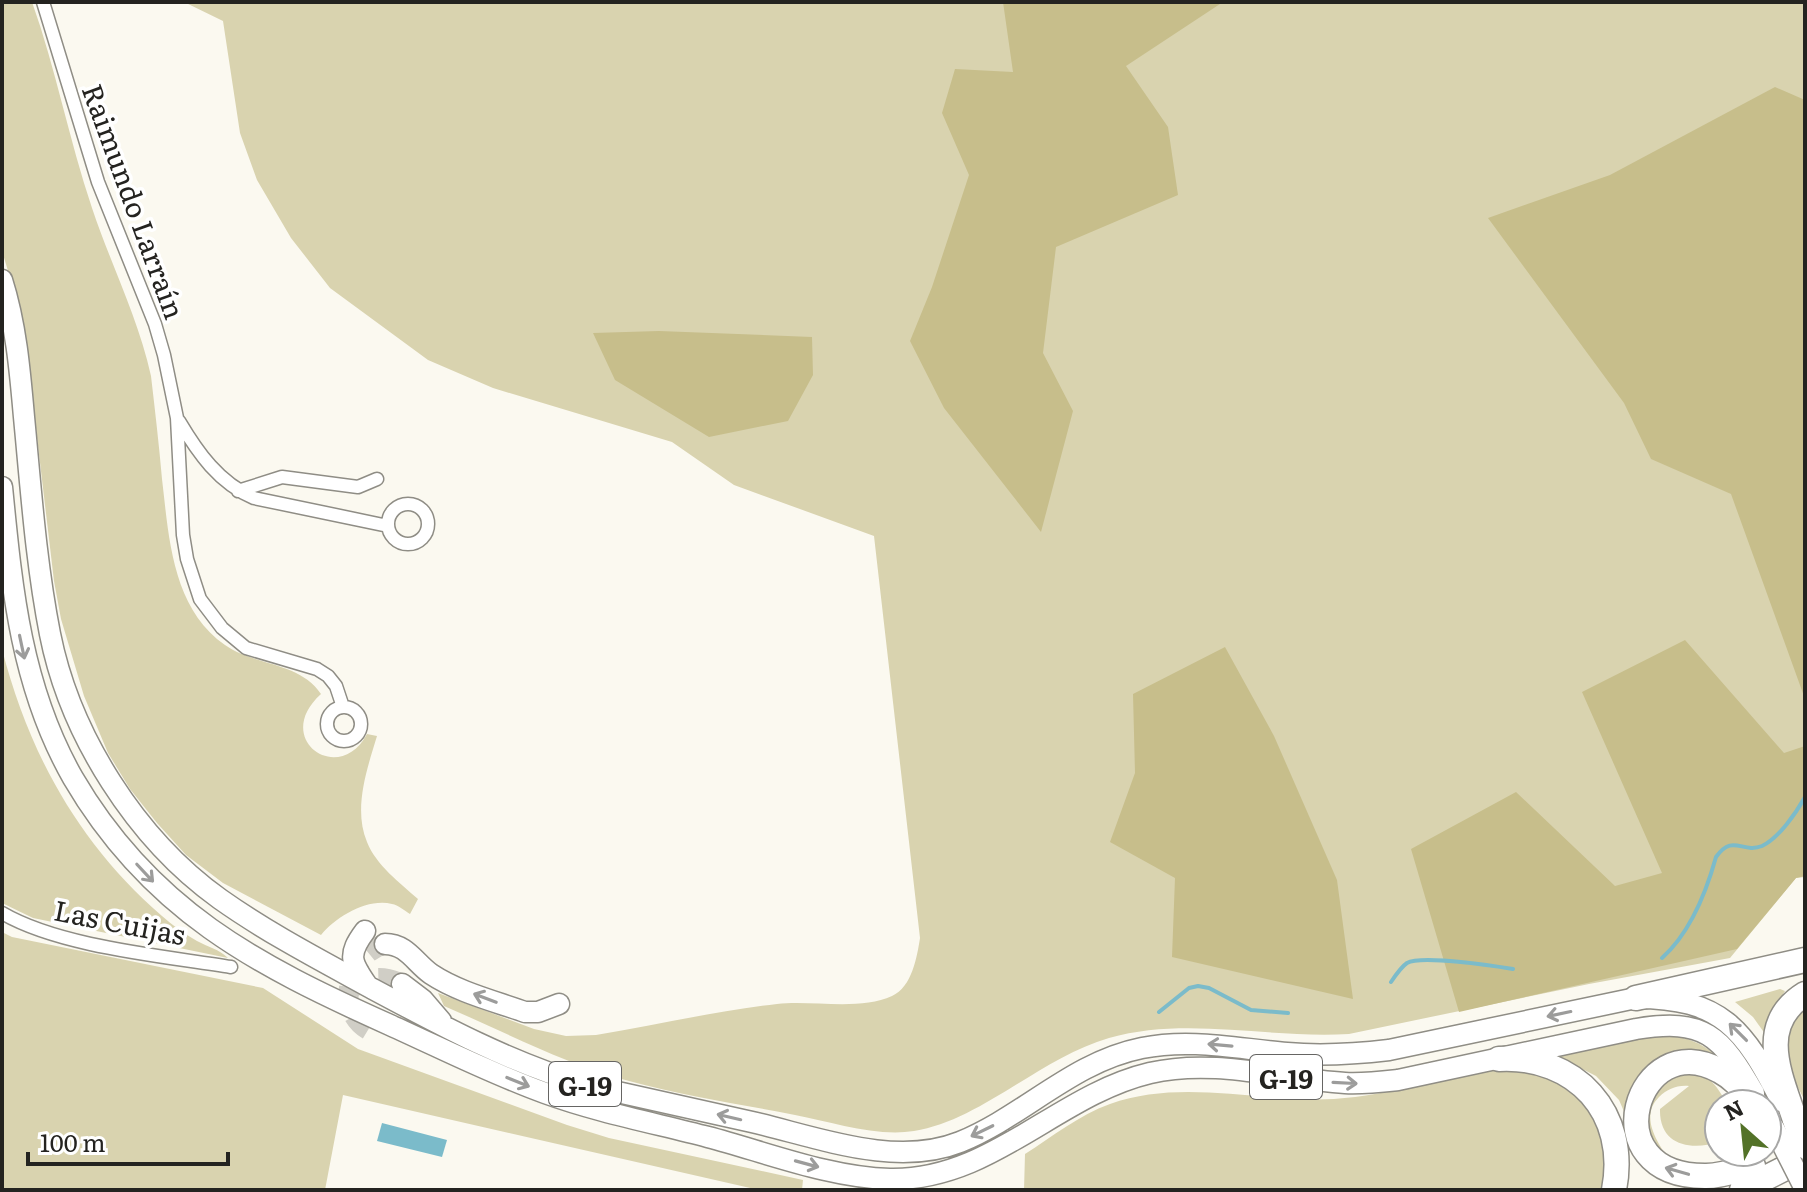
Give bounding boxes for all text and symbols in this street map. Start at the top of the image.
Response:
street label: Raimundo Larraín [73,77,197,325]
one-way arrow [15,634,30,660]
one-way arrow [136,863,155,883]
street label: Las Cuijas [51,888,189,954]
one-way arrow [474,990,498,1004]
one-way arrow [1547,1007,1572,1022]
one-way arrow [1729,1023,1748,1042]
one-way arrow [1207,1038,1234,1053]
road number: G-19 [1250,1055,1322,1099]
road number: G-19 [549,1062,621,1106]
one-way arrow [1331,1075,1358,1090]
one-way arrow [505,1076,530,1090]
north arrow [1703,1088,1783,1168]
text: N [1718,1090,1749,1128]
one-way arrow [717,1109,742,1124]
scale bar [28,1116,228,1166]
text: 100 m [40,1124,106,1159]
one-way arrow [970,1124,994,1140]
one-way arrow [793,1157,819,1172]
one-way arrow [1665,1163,1691,1178]

